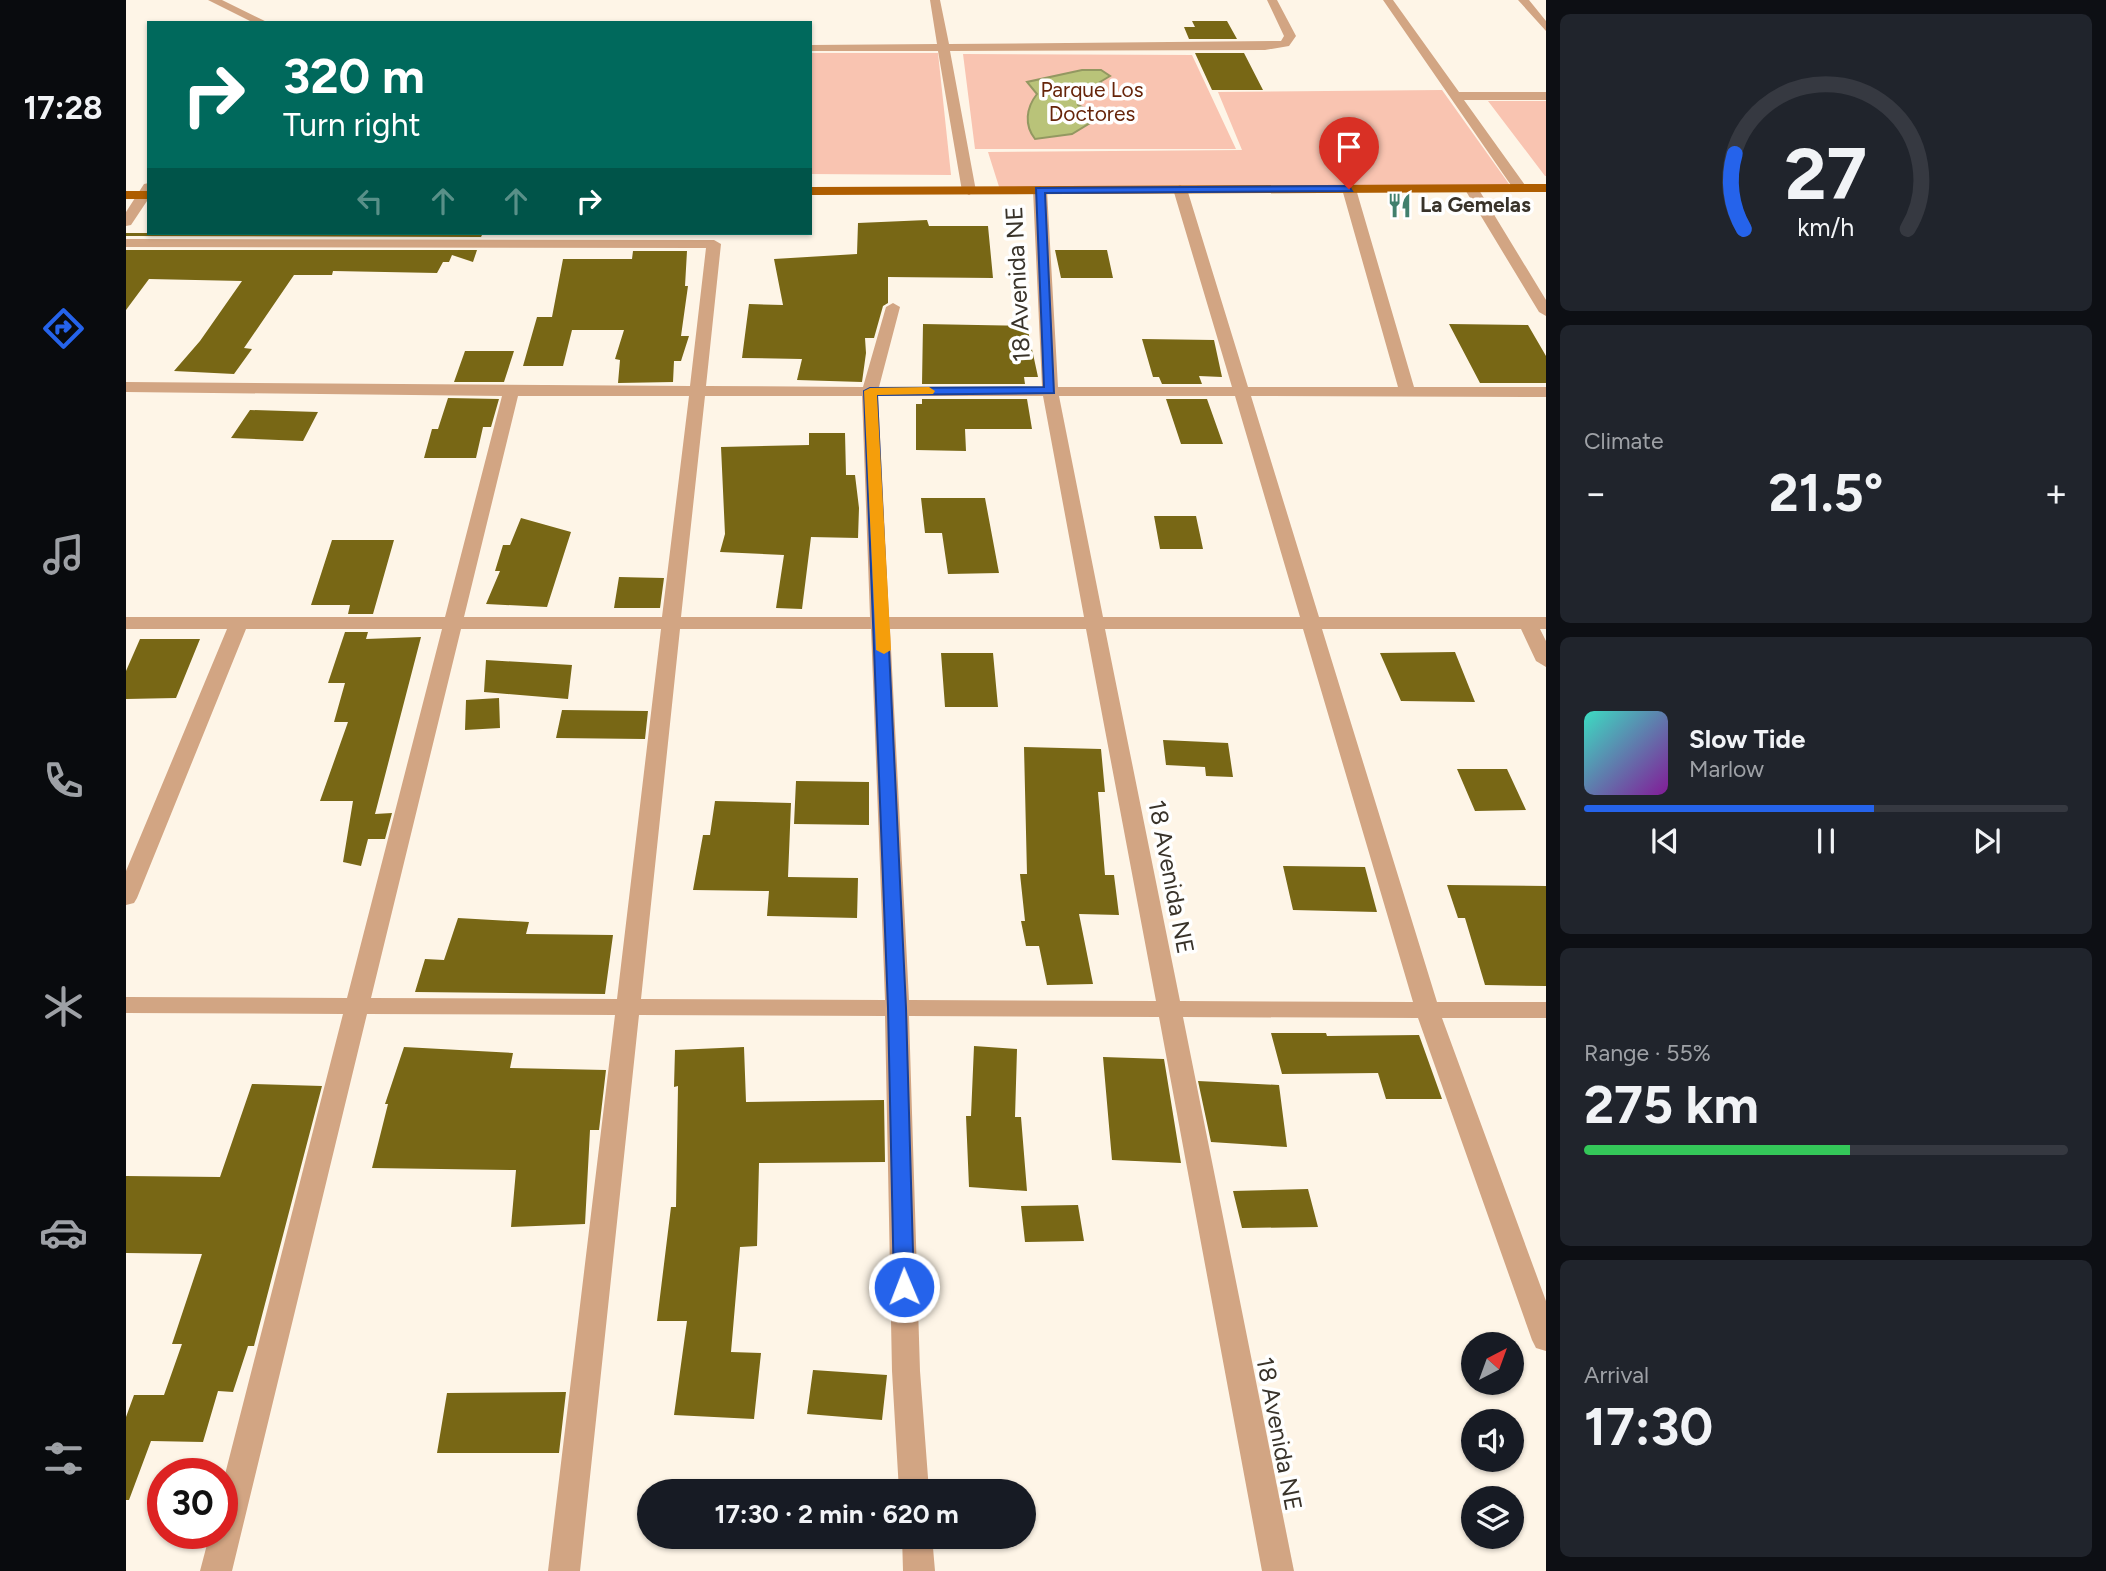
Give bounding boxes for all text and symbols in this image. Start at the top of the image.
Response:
text: 320 m [283,46,425,105]
icon: right [168,49,259,140]
park label: Parque Los Doctores [1040,77,1144,126]
text: 17:28 [23,89,103,127]
text: Turn right [283,106,421,144]
pin [1319,117,1379,189]
icon: arrive [1330,128,1368,166]
text: 27 [1785,130,1867,217]
icon: left [351,182,389,220]
icon: ahead [424,182,462,220]
icon: ahead [497,182,535,220]
icon: right [570,182,608,220]
restaurant icon: La Gemelas [1386,191,1414,219]
place label: La Gemelas [1420,192,1531,217]
street label: 18 Avenida NE [999,205,1036,363]
text: km/h [1797,212,1855,242]
icon: directions [39,304,88,353]
text: Climate [1584,427,1663,455]
text: 21.5° [1769,462,1883,524]
text: − [1584,470,1608,516]
text: + [2044,470,2068,516]
icon: music [39,530,88,579]
text: Slow Tide [1689,723,1805,755]
text: Marlow [1689,755,1764,783]
icon: phone [39,756,88,805]
street label: 18 Avenida NE [1142,798,1201,956]
icon: previous [1646,822,1684,860]
icon: pause [1807,822,1845,860]
icon: next [1968,822,2006,860]
icon: climate [39,982,88,1031]
text: Range · 55% [1584,1039,1711,1067]
text: 275 km [1584,1074,1759,1136]
icon: car [39,1208,88,1257]
position arrow [867,1250,941,1324]
north arrow [1461,1332,1524,1395]
map controls [1461,1332,1524,1549]
street label: 18 Avenida NE [1250,1355,1309,1513]
text: Arrival [1584,1361,1649,1389]
text: 17:30 [1584,1396,1713,1458]
button: sound [1461,1409,1524,1472]
icon: filters [39,1434,88,1483]
speed limit sign: 30 [147,1458,238,1549]
button: layers [1461,1486,1524,1549]
text: 17:30 · 2 min · 620 m [714,1498,959,1530]

